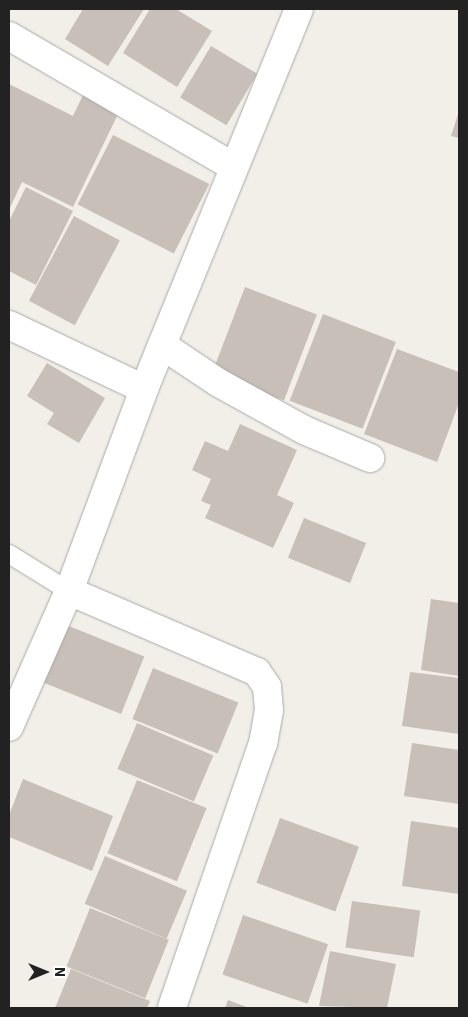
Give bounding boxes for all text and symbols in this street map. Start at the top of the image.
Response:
north arrow [20,947,70,997]
text: N [51,967,69,977]

